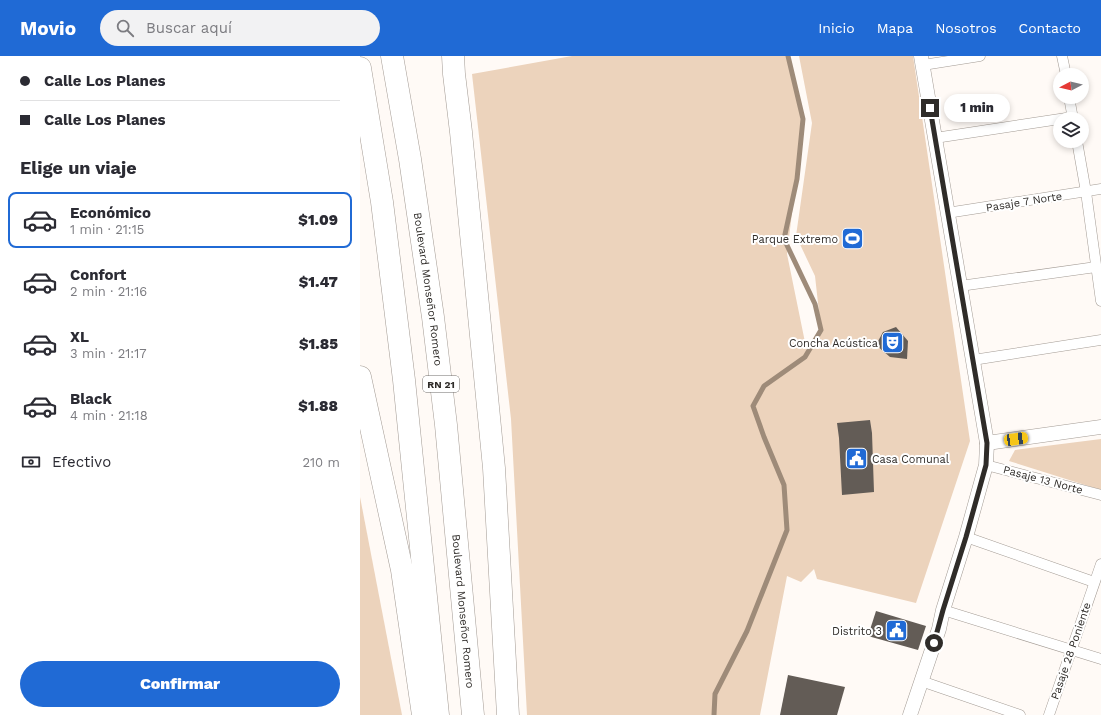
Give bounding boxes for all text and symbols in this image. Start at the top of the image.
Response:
search box [100,10,380,46]
text: Movio [20,17,76,40]
icon: search [114,17,136,39]
text: Buscar aquí [146,19,232,37]
text: Inicio [818,20,855,36]
text: Mapa [877,20,913,36]
text: Nosotros [935,20,997,36]
text: Contacto [1019,20,1081,36]
north arrow [1053,68,1089,104]
map controls [1053,68,1089,148]
text: Calle Los Planes [44,72,166,90]
callout: 1 min [944,94,1010,122]
route end [921,99,939,117]
text: 1 min [960,100,994,115]
text: Calle Los Planes [44,111,166,129]
button: layers [1053,112,1089,148]
text: Elige un viaje [20,157,137,178]
street label: Pasaje 7 Norte [985,190,1063,214]
icon: car [22,202,58,238]
text: Económico [70,204,151,222]
text: $1.09 [298,211,338,229]
street label: Boulevard Monseñor Romero [411,212,445,367]
text: 1 min · 21:15 [70,222,144,237]
sports icon: Parque Extremo [840,226,866,252]
place label: Parque Extremo [752,233,838,246]
icon: car [22,264,58,300]
text: Confort [70,266,126,284]
text: $1.47 [299,273,338,291]
text: 2 min · 21:16 [70,284,147,299]
icon: car [22,326,58,362]
text: XL [70,328,89,346]
theatre icon: Concha Acústica [880,330,906,356]
text: $1.85 [299,335,338,353]
place label: Concha Acústica [789,337,878,350]
text: 3 min · 21:17 [70,346,147,361]
road number: RN 21 [423,376,459,392]
icon: car [22,388,58,424]
text: Black [70,390,112,408]
text: $1.88 [298,397,338,415]
text: 4 min · 21:18 [70,408,148,423]
car [1003,431,1029,447]
public building icon: Casa Comunal [844,446,870,472]
icon: cash [20,451,42,473]
text: Efectivo [52,453,111,471]
place label: Casa Comunal [872,453,950,466]
text: 210 m [302,455,340,470]
street label: Pasaje 13 Norte [1002,463,1084,497]
street label: Boulevard Monseñor Romero [450,534,477,689]
street label: Pasaje 28 Poniente [1048,601,1094,701]
public building icon: Distrito 3 [884,618,910,644]
place label: Distrito 3 [832,625,882,638]
route start [925,634,943,652]
button: Confirmar [20,661,340,707]

